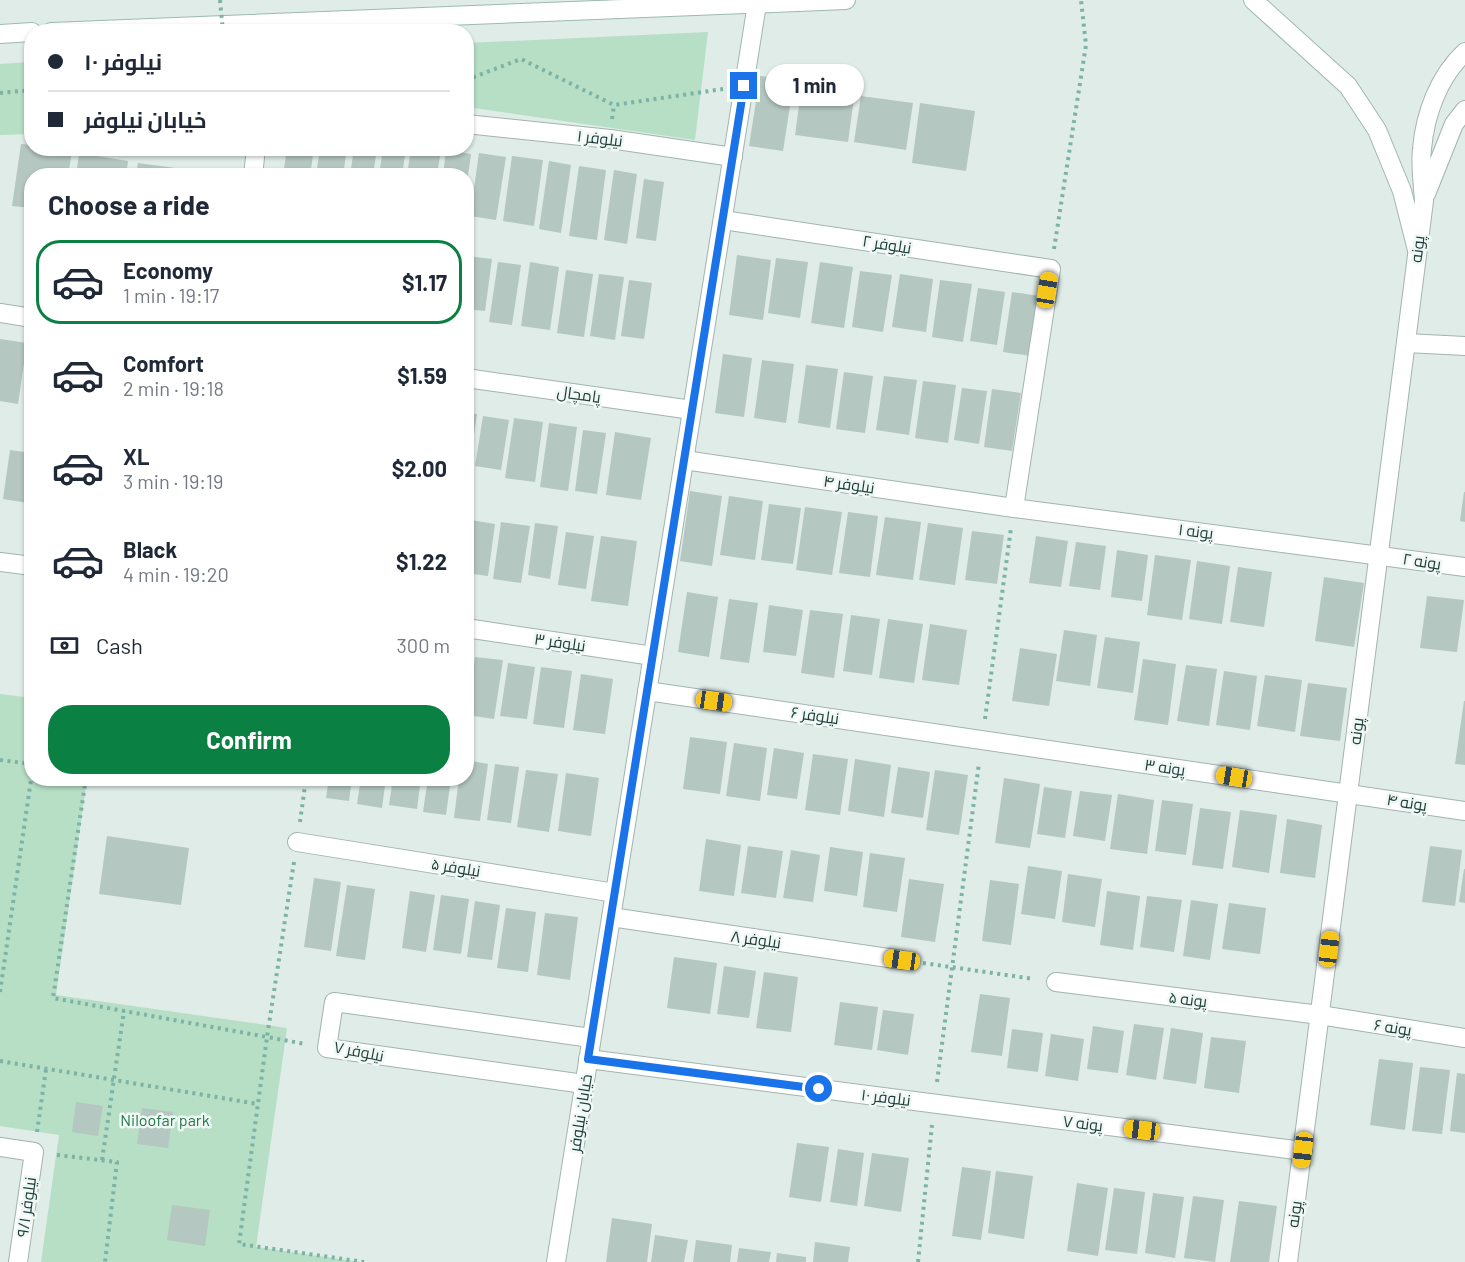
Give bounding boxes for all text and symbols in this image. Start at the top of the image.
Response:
text: نیلوفر ۱۰ [84,48,162,74]
callout: 1 min [765,65,864,107]
route end [730,72,757,99]
text: 1 min [793,73,836,97]
text: خیابان نیلوفر [84,106,207,132]
street label: نیلوفر ۱ [576,125,624,151]
text: Choose a ride [48,188,210,220]
street label: نیلوفر ۲ [861,230,913,258]
street label: پونه [1405,234,1431,264]
icon: car [51,255,105,309]
text: Economy [123,257,213,283]
text: $1.17 [402,269,447,295]
car [1035,271,1059,309]
text: 1 min · 19:17 [123,283,219,307]
icon: car [51,348,105,402]
text: Comfort [123,350,204,376]
text: $1.59 [397,362,447,388]
text: 2 min · 19:18 [123,376,224,400]
street label: پامچال [555,381,603,409]
icon: car [51,441,105,495]
text: XL [123,443,149,469]
text: $2.00 [392,455,447,481]
text: 3 min · 19:19 [123,469,224,493]
street label: نیلوفر ۴ [822,471,876,497]
street label: پونه ۱ [1177,519,1215,545]
icon: car [51,534,105,588]
text: Black [123,536,177,562]
text: $1.22 [396,548,447,574]
street label: پونه ۲ [1401,548,1443,576]
text: 4 min · 19:20 [123,562,229,586]
icon: cash [48,629,81,662]
street label: نیلوفر ۳ [533,629,587,655]
text: Cash [96,632,143,658]
text: 300 m [397,633,450,657]
car [695,690,733,712]
street label: نیلوفر ۶ [790,702,840,728]
button: Confirm [48,705,450,774]
street label: پونه [1344,716,1370,746]
street label: پونه ۳ [1143,754,1187,782]
car [1215,765,1253,789]
street label: پونه ۴ [1385,789,1429,817]
street label: نیلوفر ۵ [430,853,482,881]
street label: نیلوفر ۸ [729,926,783,952]
car [1318,930,1340,968]
car [883,949,921,971]
street label: پونه ۵ [1167,987,1209,1013]
street label: پونه ۶ [1372,1014,1414,1042]
street label: نیلوفر ۷ [332,1036,386,1066]
street label: خیابان نیلوفر [564,1073,597,1155]
route start [805,1075,832,1102]
street label: نیلوفر ۱۰ [860,1084,912,1110]
park label: Niloofar park [120,1110,210,1129]
street label: پونه ۷ [1062,1111,1105,1137]
car [1123,1119,1161,1141]
car [1292,1131,1314,1169]
street label: نیلوفر ۹/۱ [12,1176,40,1238]
street label: پونه [1282,1199,1308,1229]

